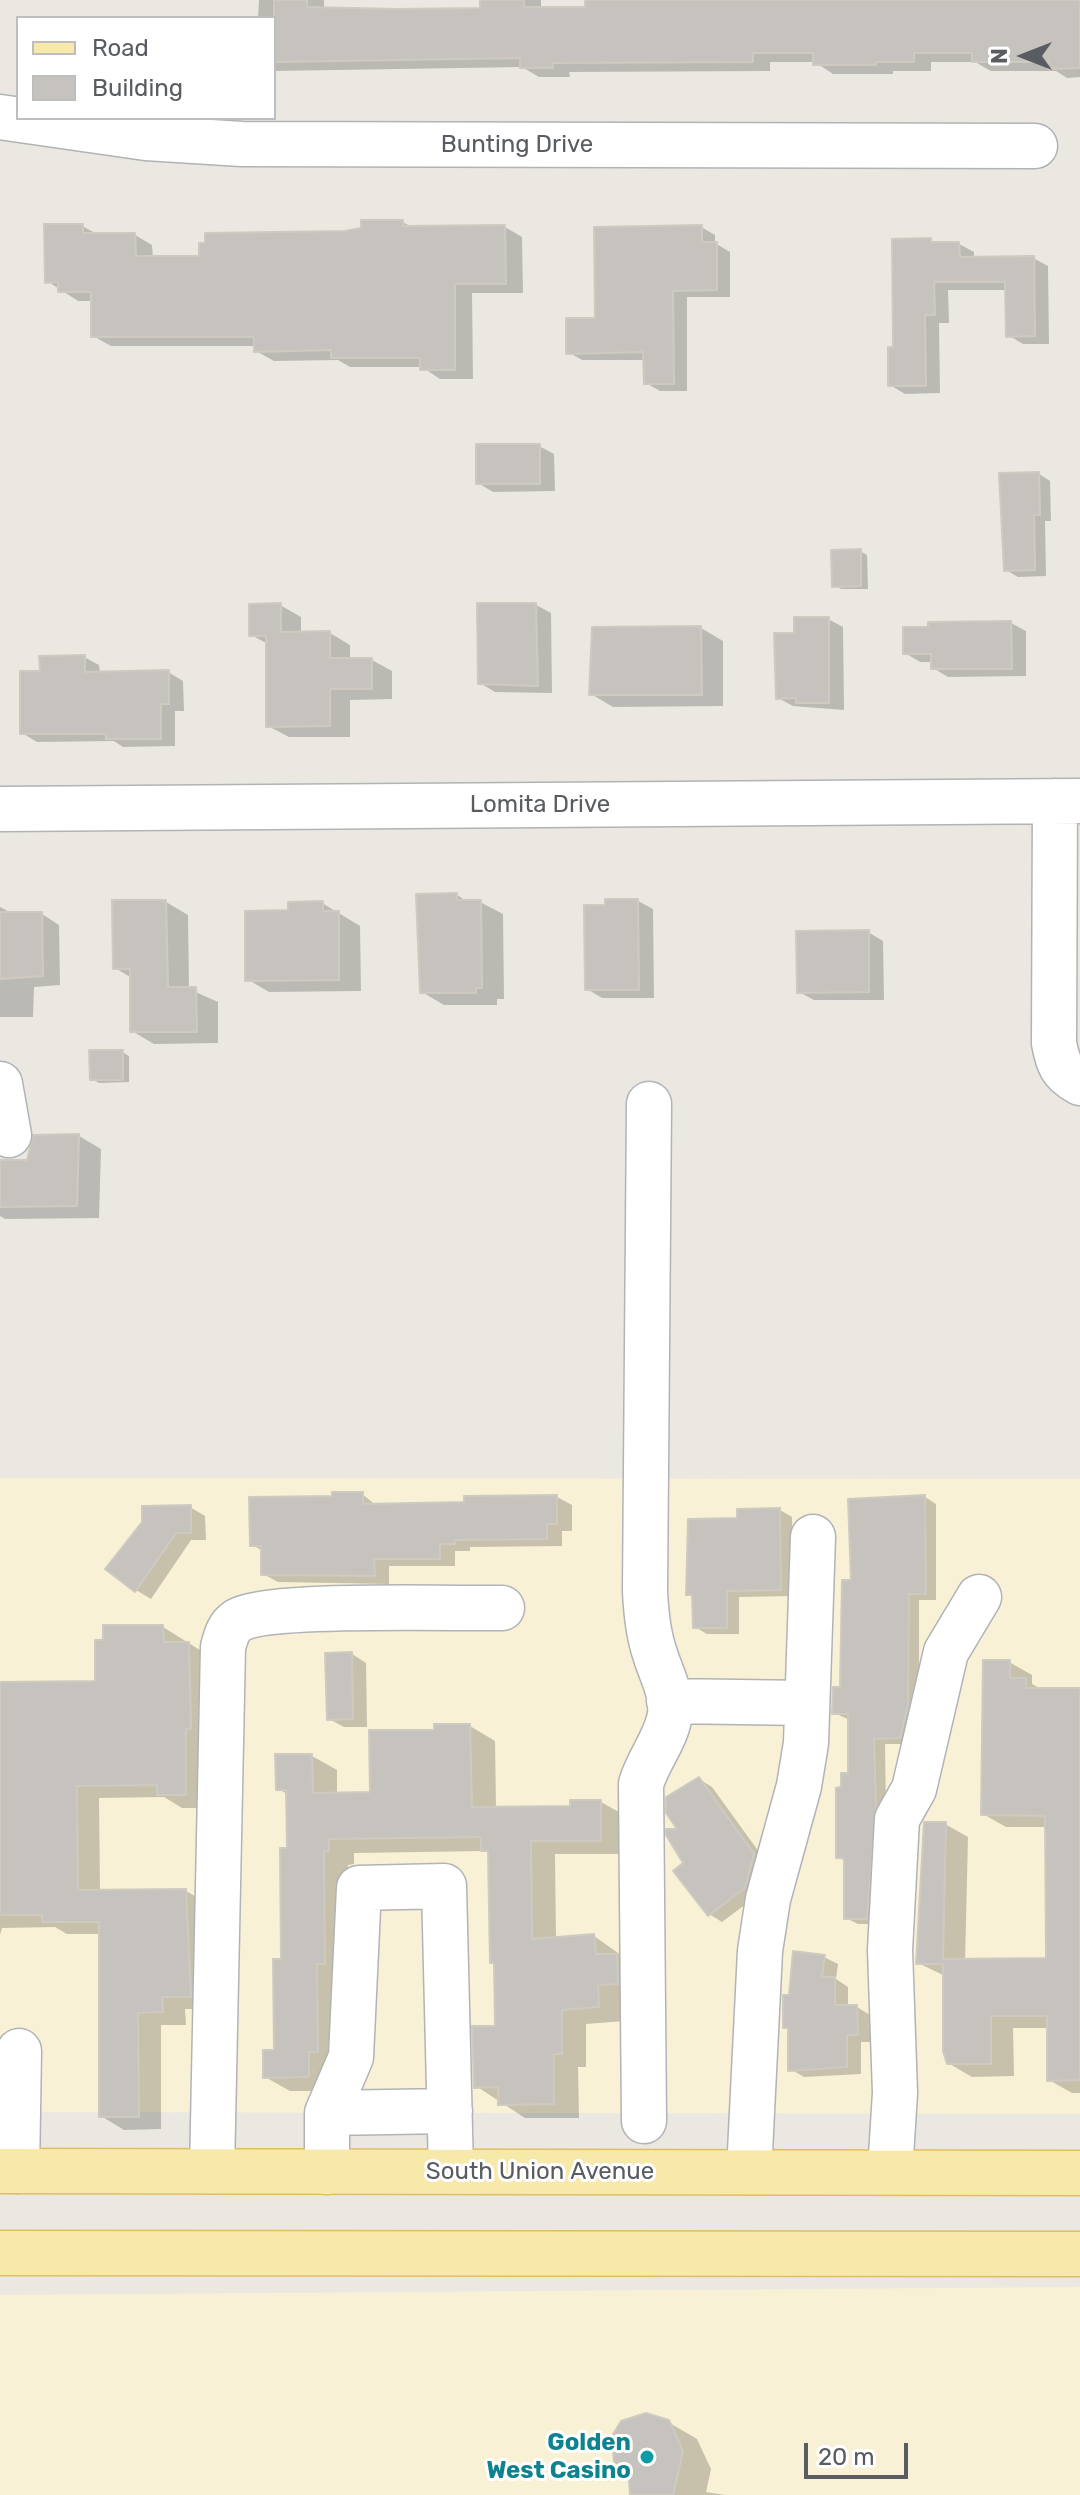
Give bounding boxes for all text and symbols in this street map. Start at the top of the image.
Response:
legend [16,16,276,120]
north arrow [984,16,1064,96]
text: Road [92,34,149,62]
text: N [986,48,1013,64]
text: Building [92,74,183,102]
street label: Bunting Drive [441,131,593,159]
street label: Lomita Drive [470,791,610,819]
street label: South Union Avenue [426,2158,654,2186]
scale bar [808,2427,912,2477]
place label: Golden West Casino [486,2429,631,2485]
text: 20 m [818,2443,875,2471]
marker: Golden West Casino [638,2448,656,2466]

